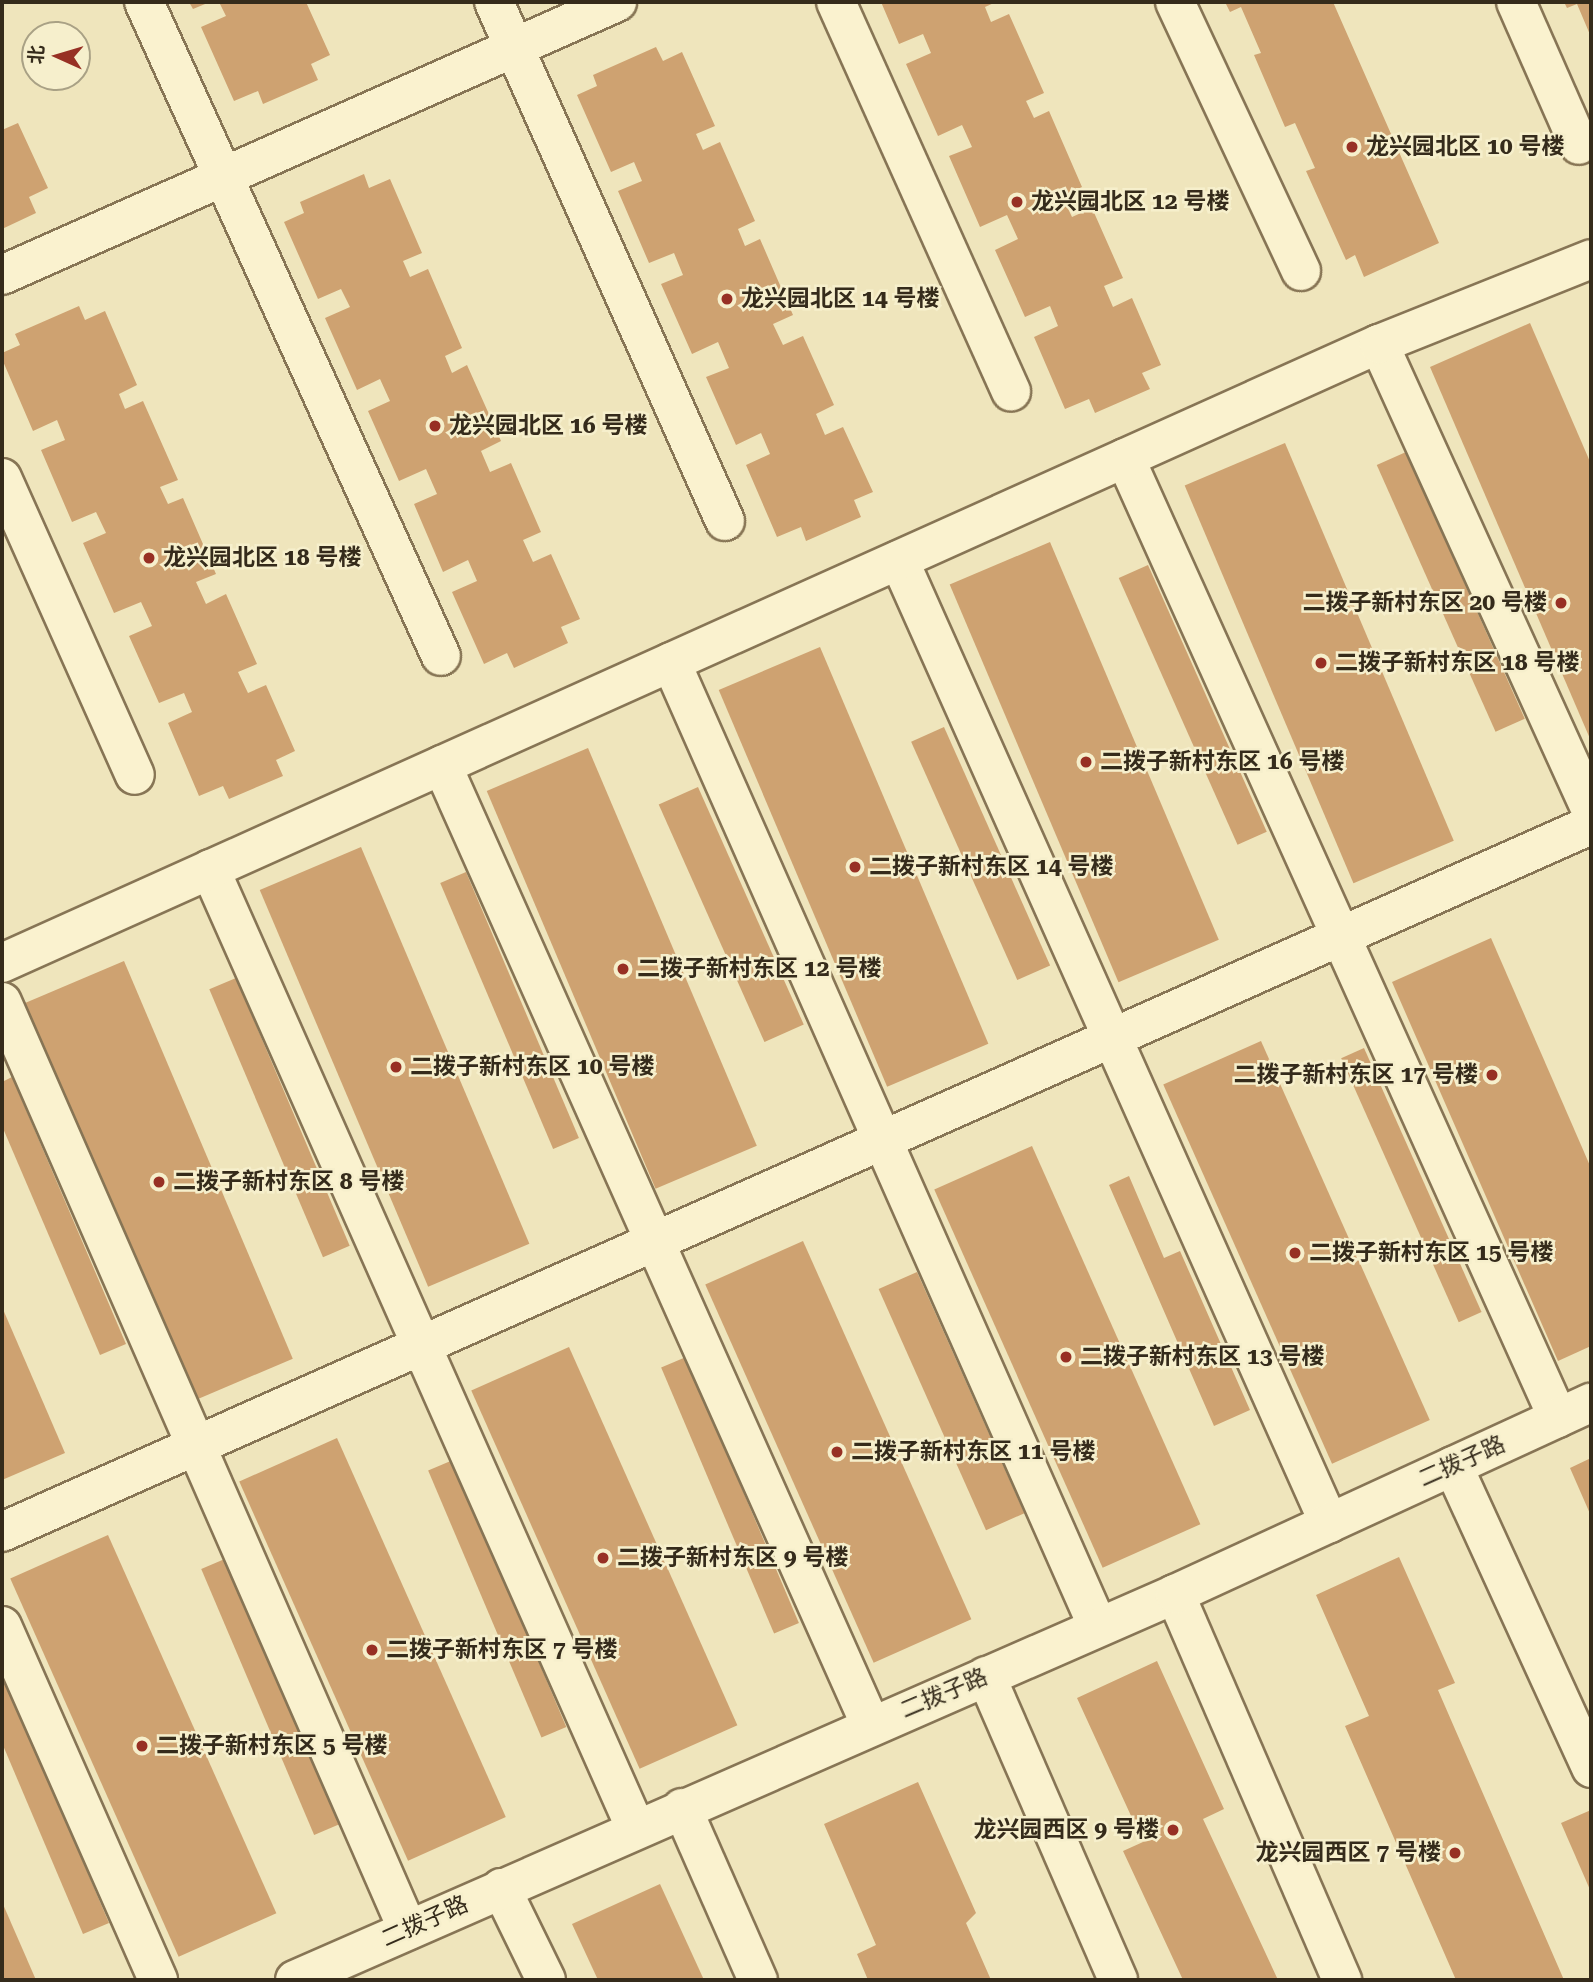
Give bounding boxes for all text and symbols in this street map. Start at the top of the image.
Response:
north arrow [21,21,91,91]
text: 北 [24,44,49,65]
place label: 龙兴园北区 10 号楼 [1366,133,1564,161]
marker: 龙兴园北区 10 号楼 [1344,139,1360,155]
place label: 龙兴园北区 12 号楼 [1031,188,1229,216]
marker: 龙兴园北区 12 号楼 [1009,194,1025,210]
place label: 龙兴园北区 14 号楼 [741,285,939,313]
marker: 龙兴园北区 14 号楼 [719,291,735,307]
place label: 龙兴园北区 16 号楼 [449,412,647,440]
marker: 龙兴园北区 16 号楼 [427,418,443,434]
place label: 龙兴园北区 18 号楼 [163,544,361,572]
marker: 龙兴园北区 18 号楼 [141,550,157,566]
place label: 二拨子新村东区 20 号楼 [1303,589,1547,617]
marker: 二拨子新村东区 20 号楼 [1553,595,1569,611]
place label: 二拨子新村东区 18 号楼 [1335,649,1579,677]
marker: 二拨子新村东区 18 号楼 [1313,655,1329,671]
place label: 二拨子新村东区 16 号楼 [1100,748,1344,776]
marker: 二拨子新村东区 16 号楼 [1078,754,1094,770]
place label: 二拨子新村东区 14 号楼 [869,853,1113,881]
marker: 二拨子新村东区 14 号楼 [847,859,863,875]
place label: 二拨子新村东区 12 号楼 [637,955,881,983]
marker: 二拨子新村东区 12 号楼 [615,961,631,977]
place label: 二拨子新村东区 10 号楼 [410,1053,654,1081]
marker: 二拨子新村东区 10 号楼 [388,1059,404,1075]
place label: 二拨子新村东区 17 号楼 [1234,1061,1478,1089]
marker: 二拨子新村东区 17 号楼 [1484,1067,1500,1083]
place label: 二拨子新村东区 8 号楼 [173,1168,405,1196]
marker: 二拨子新村东区 8 号楼 [151,1174,167,1190]
place label: 二拨子新村东区 15 号楼 [1309,1239,1553,1267]
marker: 二拨子新村东区 15 号楼 [1287,1245,1303,1261]
place label: 二拨子新村东区 13 号楼 [1080,1343,1324,1371]
marker: 二拨子新村东区 13 号楼 [1058,1349,1074,1365]
street label: 二拨子路 [1414,1431,1510,1493]
place label: 二拨子新村东区 11 号楼 [851,1438,1095,1466]
marker: 二拨子新村东区 11 号楼 [829,1444,845,1460]
place label: 二拨子新村东区 9 号楼 [617,1544,849,1572]
marker: 二拨子新村东区 9 号楼 [595,1550,611,1566]
place label: 二拨子新村东区 7 号楼 [386,1636,618,1664]
marker: 二拨子新村东区 7 号楼 [364,1642,380,1658]
street label: 二拨子路 [896,1663,992,1725]
place label: 二拨子新村东区 5 号楼 [156,1732,388,1760]
marker: 二拨子新村东区 5 号楼 [134,1738,150,1754]
place label: 龙兴园西区 9 号楼 [973,1816,1159,1844]
marker: 龙兴园西区 9 号楼 [1165,1822,1181,1838]
place label: 龙兴园西区 7 号楼 [1255,1839,1441,1867]
marker: 龙兴园西区 7 号楼 [1447,1845,1463,1861]
street label: 二拨子路 [377,1891,473,1953]

